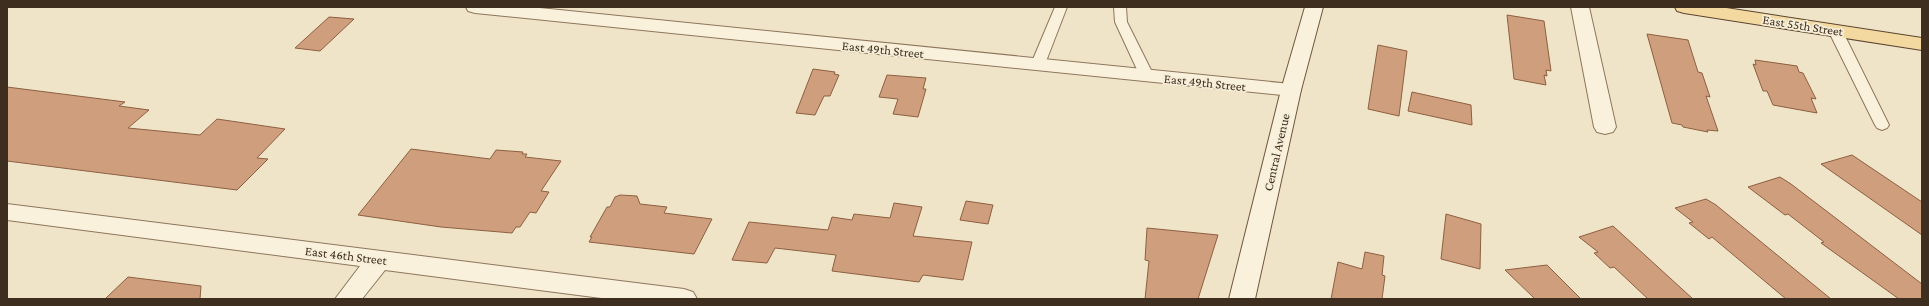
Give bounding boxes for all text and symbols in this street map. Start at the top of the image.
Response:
street label: East 55th Street [1762,12,1845,39]
street label: East 49th Street [841,38,925,61]
street label: East 49th Street [1163,71,1247,94]
street label: Central Avenue [1260,112,1293,192]
street label: East 46th Street [304,243,388,268]

